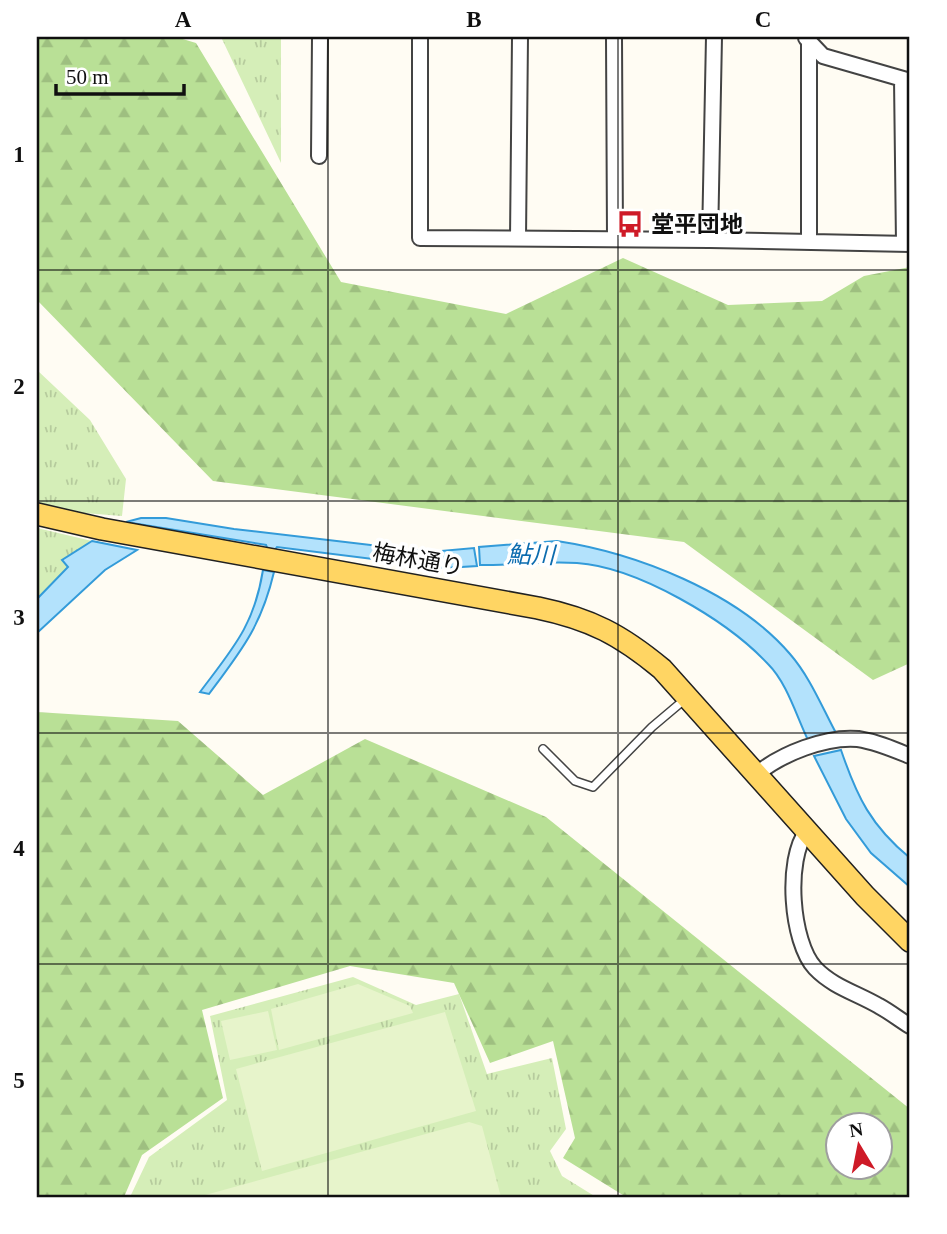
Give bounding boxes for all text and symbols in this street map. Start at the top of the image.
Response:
text: A [175,7,192,32]
text: B [466,7,482,32]
text: C [755,7,771,32]
scale bar [56,52,184,96]
text: 50 m [66,65,109,89]
text: 1 [13,142,25,167]
bus stop icon: 堂平団地 [615,209,645,239]
place label: 堂平団地 [651,212,743,237]
text: 2 [13,374,25,399]
street label: 梅林通り [371,540,465,580]
water label: 鮎川 [507,542,558,568]
text: 3 [13,605,25,630]
text: 4 [13,836,25,861]
text: 5 [13,1068,25,1093]
north arrow [824,1112,894,1182]
text: N [848,1118,865,1141]

